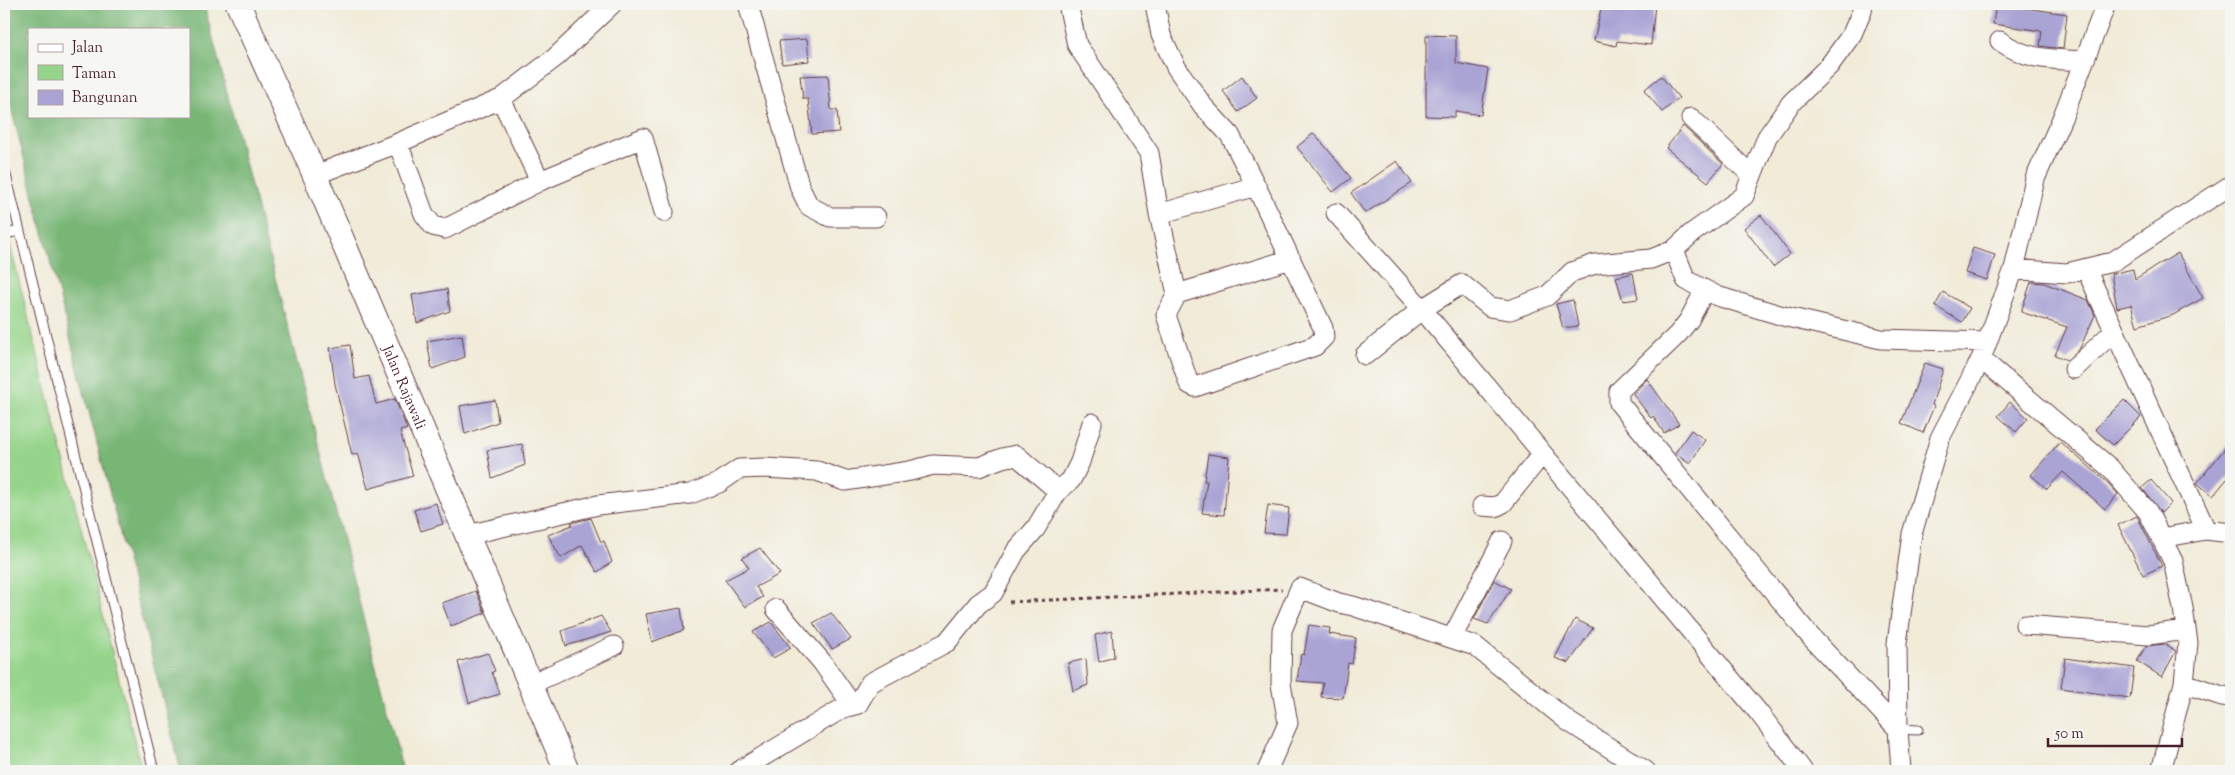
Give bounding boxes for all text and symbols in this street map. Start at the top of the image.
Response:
legend [28,28,190,118]
text: Jalan [71,38,103,59]
text: Taman [72,64,116,85]
text: Bangunan [72,88,138,109]
street label: Jalan Rajawali [376,342,430,433]
scale bar [2048,715,2181,747]
text: 50 m [2054,724,2084,745]

